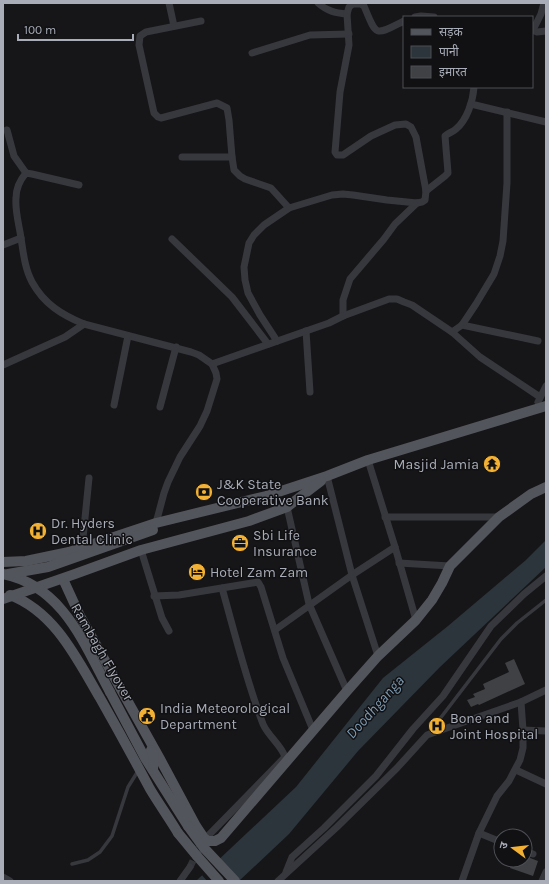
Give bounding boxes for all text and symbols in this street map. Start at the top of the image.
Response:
scale bar [18,16,133,42]
legend [403,16,533,88]
text: 100 m [24,23,56,37]
text: सड़क [439,25,464,39]
text: पानी [439,44,460,59]
text: इमारत [439,65,468,79]
temple icon: Masjid Jamia [482,454,502,474]
place label: Masjid Jamia [394,456,479,473]
place label: J&K State Cooperative Bank [217,476,329,509]
bank icon: J&K State Cooperative Bank [194,482,214,502]
place label: Dr. Hyders Dental Clinic [51,515,133,548]
hospital icon: Dr. Hyders Dental Clinic [28,521,48,541]
place label: Sbi Life Insurance [253,527,317,560]
office icon: Sbi Life Insurance [230,533,250,553]
hotel icon: Hotel Zam Zam [187,562,207,582]
place label: Hotel Zam Zam [210,564,308,581]
street label: Rambagh Flyover [67,600,137,705]
water label: Doodhganga [342,672,408,742]
place label: India Meteorological Department [160,700,290,733]
public building icon: India Meteorological Department [137,706,157,726]
place label: Bone and Joint Hospital [450,710,538,743]
hospital icon: Bone and Joint Hospital [427,716,447,736]
north arrow [493,828,533,868]
text: उ [497,840,511,850]

